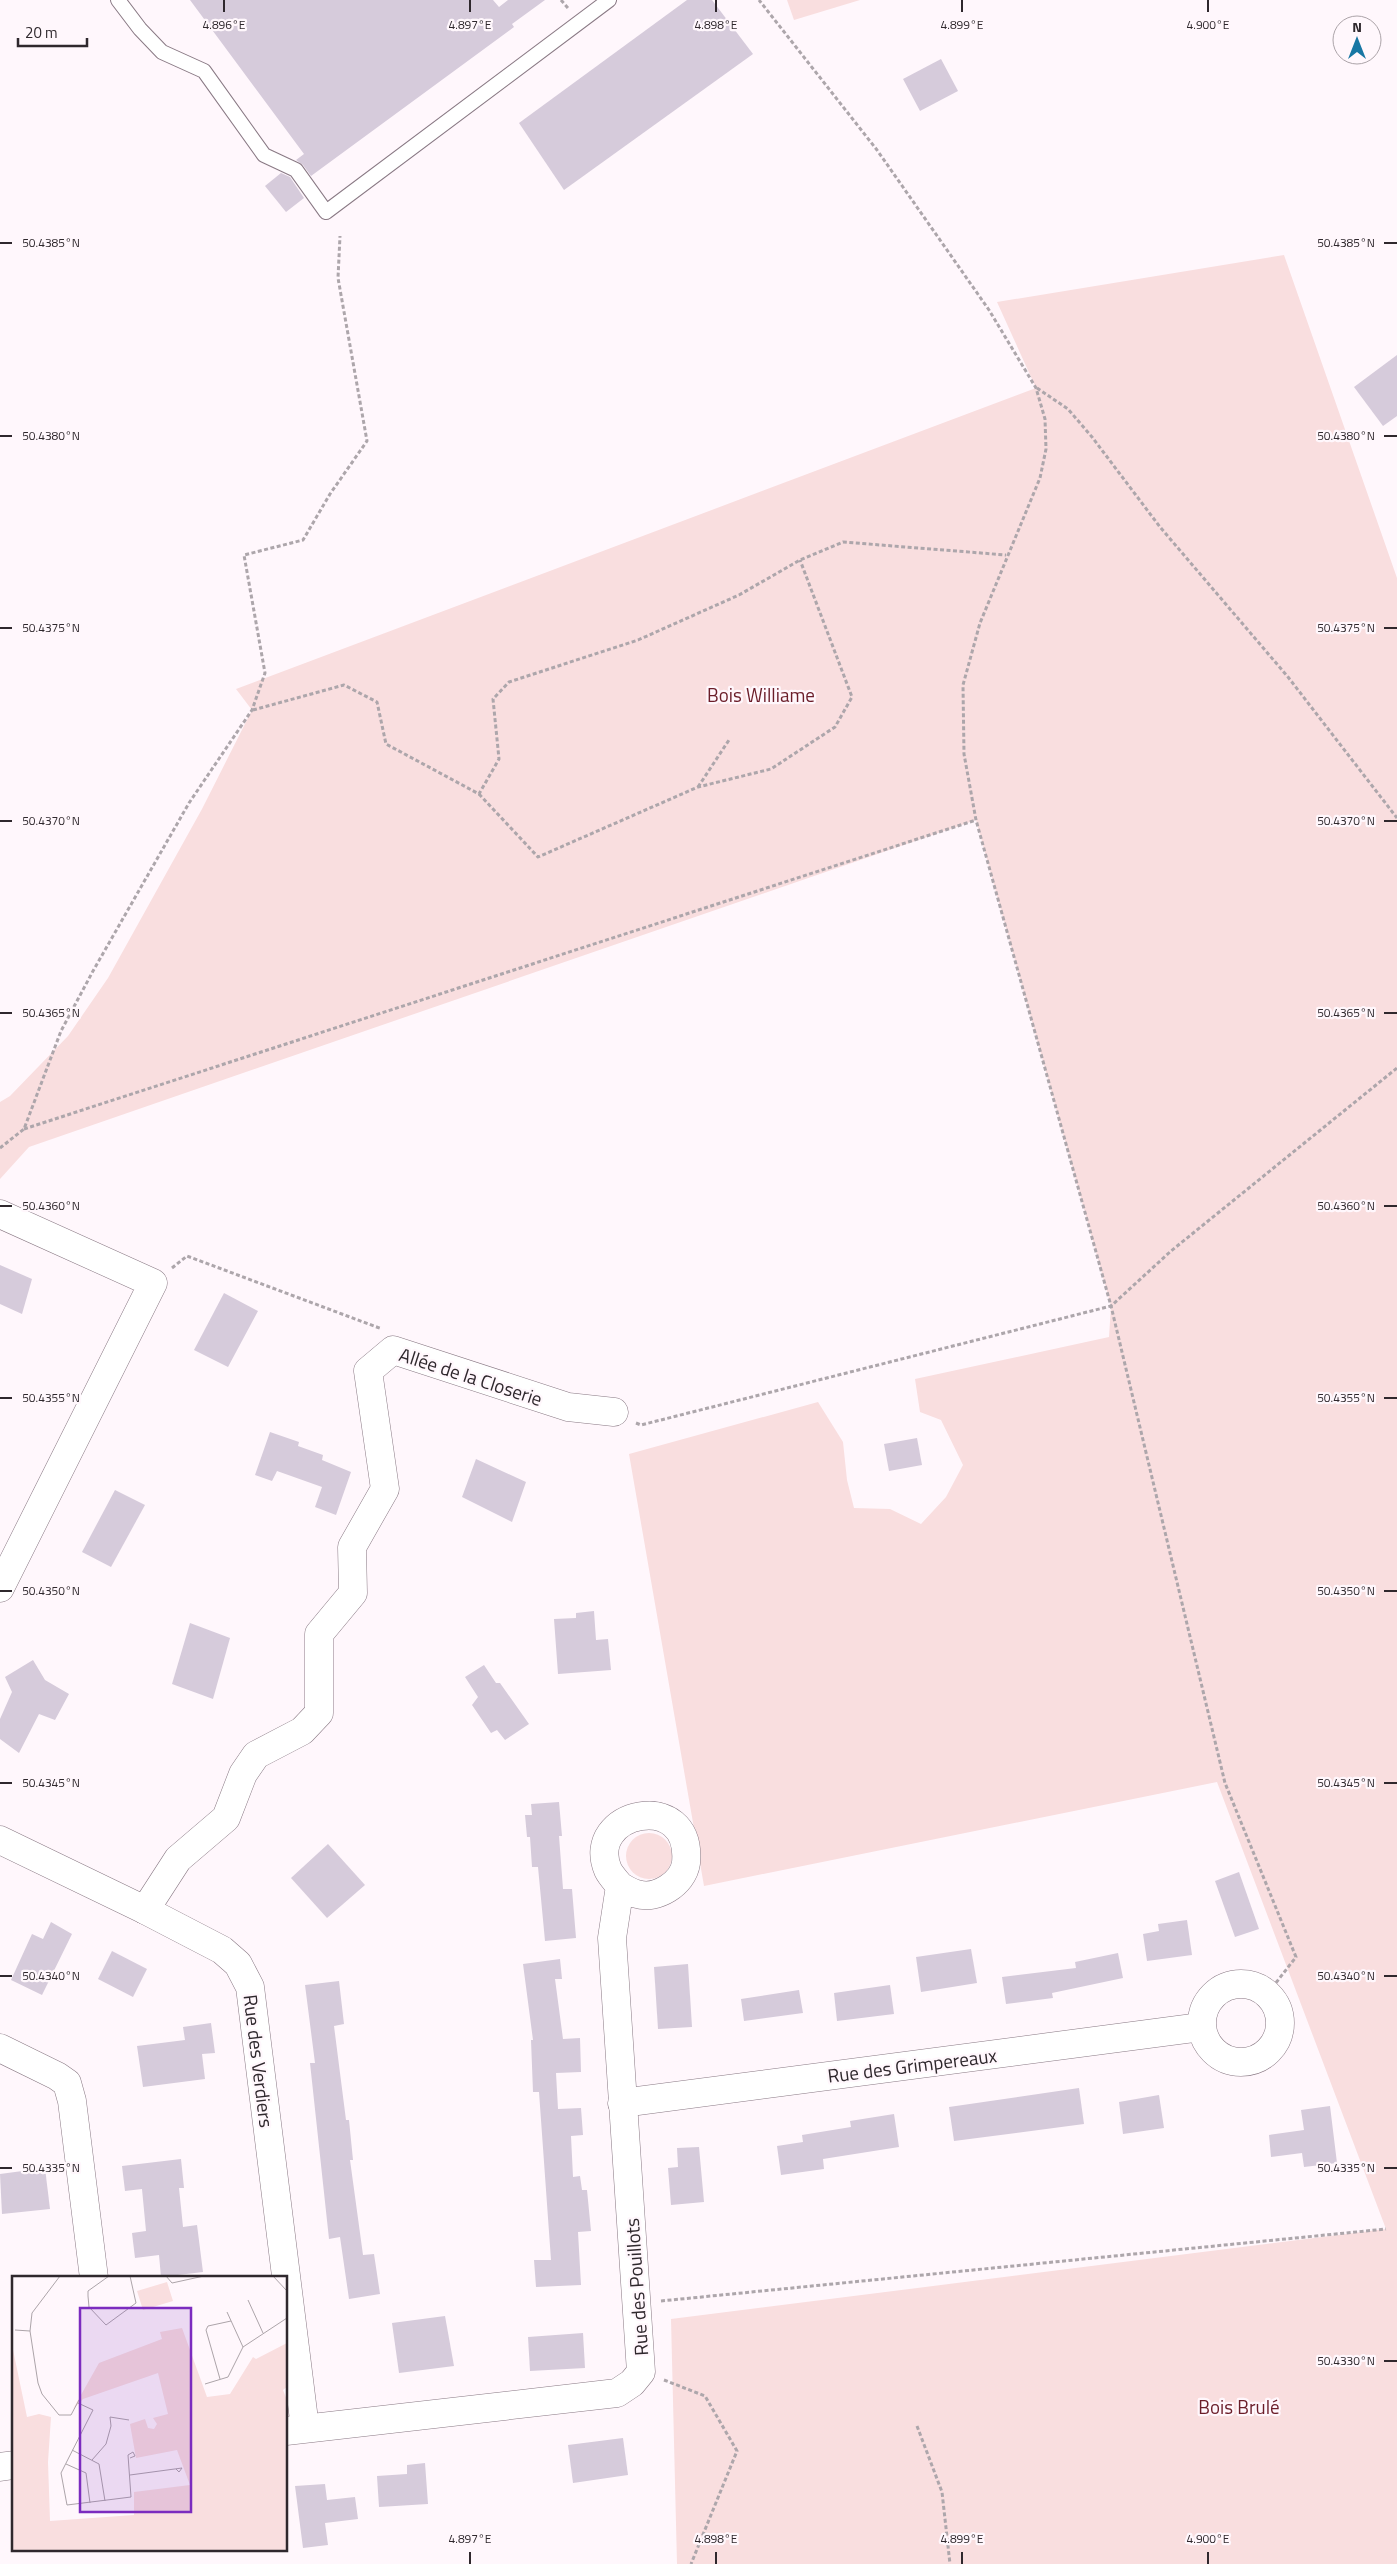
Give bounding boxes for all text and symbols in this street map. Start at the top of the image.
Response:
scale bar [18,15,86,47]
text: 4.896°E [203,15,246,34]
text: 4.897°E [449,15,492,34]
text: 4.898°E [695,15,738,34]
text: 4.899°E [941,15,984,34]
text: 4.900°E [1187,15,1230,34]
north arrow [1332,15,1382,65]
text: N [1352,16,1362,37]
text: 20 m [25,21,58,44]
text: 50.4385°N [22,233,80,252]
text: 50.4385°N [1317,233,1375,252]
text: 50.4380°N [22,426,80,445]
text: 50.4380°N [1317,426,1375,445]
text: 50.4375°N [22,618,80,637]
text: 50.4375°N [1317,618,1375,637]
park label: Bois Williame [707,680,815,709]
text: 50.4370°N [22,811,80,830]
text: 50.4370°N [1317,811,1375,830]
text: 50.4365°N [22,1003,80,1022]
text: 50.4365°N [1317,1003,1375,1022]
text: 50.4360°N [22,1196,80,1215]
text: 50.4360°N [1317,1196,1375,1215]
street label: Allée de la Closerie [396,1339,546,1413]
text: 50.4355°N [22,1388,80,1407]
text: 50.4355°N [1317,1388,1375,1407]
text: 50.4350°N [22,1581,80,1600]
text: 50.4350°N [1317,1581,1375,1600]
text: 50.4345°N [22,1773,80,1792]
text: 50.4345°N [1317,1773,1375,1792]
text: 50.4340°N [22,1966,80,1985]
text: 50.4340°N [1317,1966,1375,1985]
street label: Rue des Verdiers [236,1993,282,2129]
street label: Rue des Grimpereaux [826,2040,999,2090]
text: 50.4335°N [22,2158,80,2177]
text: 50.4335°N [1317,2158,1375,2177]
street label: Rue des Pouillots [617,2217,655,2357]
inset map [12,2276,288,2552]
text: 50.4330°N [1317,2351,1375,2370]
park label: Bois Brulé [1198,2392,1280,2421]
text: 4.897°E [449,2529,492,2548]
text: 4.898°E [695,2529,738,2548]
text: 4.899°E [941,2529,984,2548]
text: 4.900°E [1187,2529,1230,2548]

